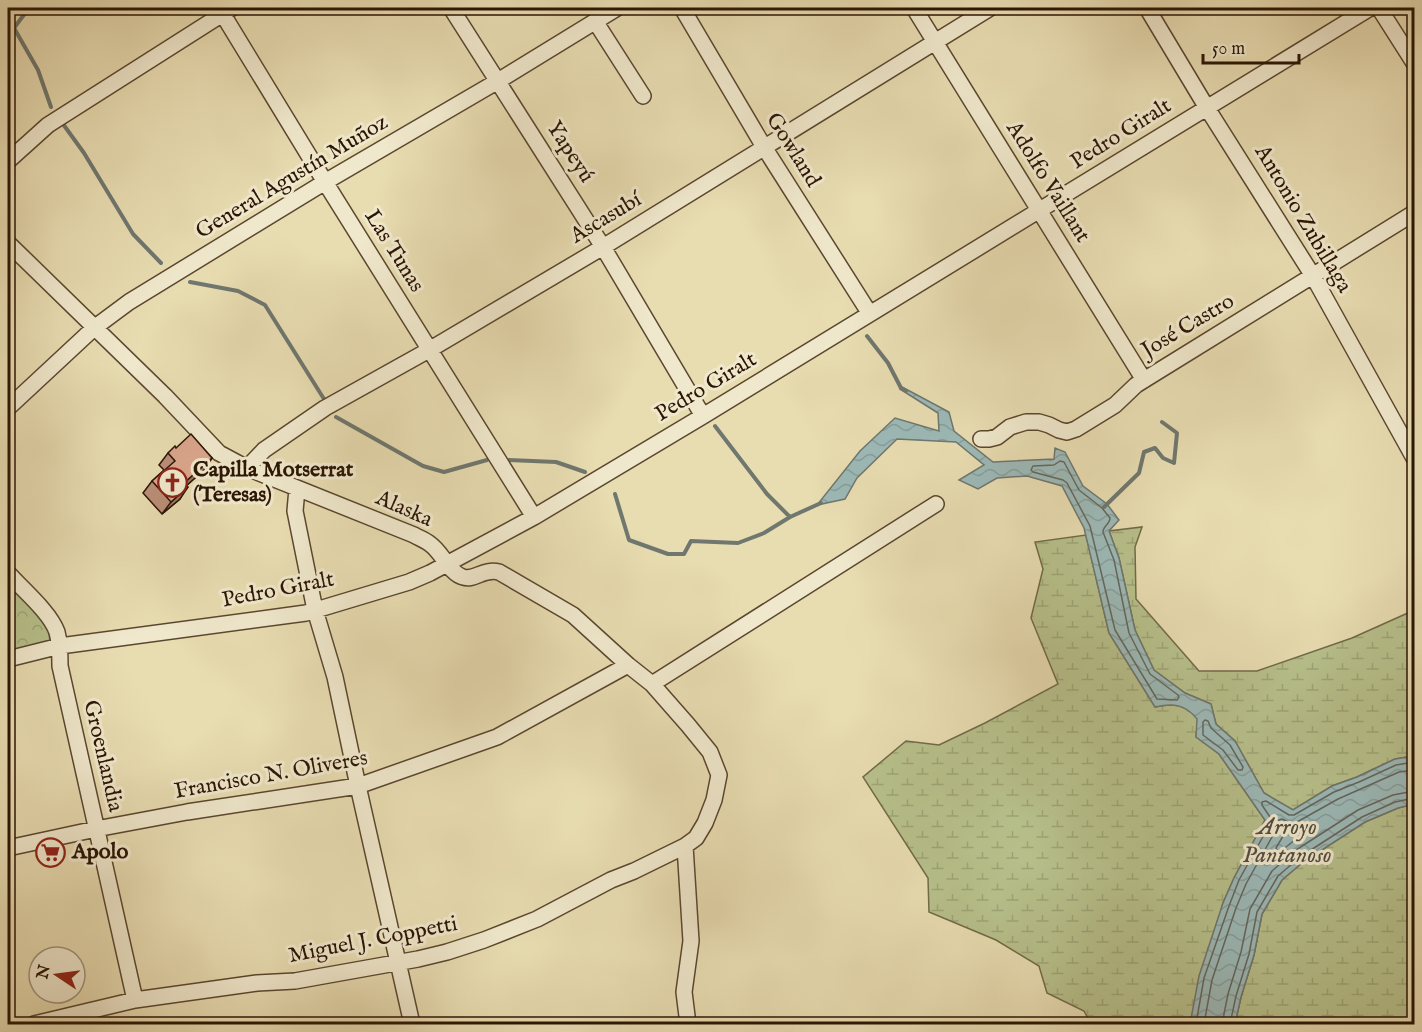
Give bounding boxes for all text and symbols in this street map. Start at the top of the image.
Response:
scale bar [1203,27,1299,65]
text: 50 m [1212,38,1245,61]
street label: Pedro Giralt [1065,92,1177,176]
street label: Gowland [759,108,827,193]
street label: General Agustín Muñoz [191,109,393,245]
street label: Adolfo Vaillant [999,115,1097,248]
street label: Yapeyú [540,116,600,188]
street label: Antonio Zubillaga [1247,139,1358,298]
street label: Ascasubí [564,185,649,251]
street label: Las Tunas [358,204,430,298]
street label: José Castro [1134,287,1240,366]
street label: Pedro Giralt [650,346,762,428]
place label: Capilla Motserrat (Teresas) [193,456,354,509]
church icon: Capilla Motserrat (Teresas) [156,467,188,499]
street label: Alaska [370,484,437,534]
street label: Pedro Giralt [220,565,337,615]
street label: Groenlandia [77,697,130,815]
street label: Francisco N. Oliveres [172,744,370,806]
water label: Arroyo Pantanoso [1243,812,1331,871]
supermarket icon: Apolo [35,836,67,868]
place label: Apolo [71,838,128,866]
street label: Miguel J. Coppetti [286,910,460,970]
north arrow [27,945,87,1005]
text: N [33,963,56,982]

